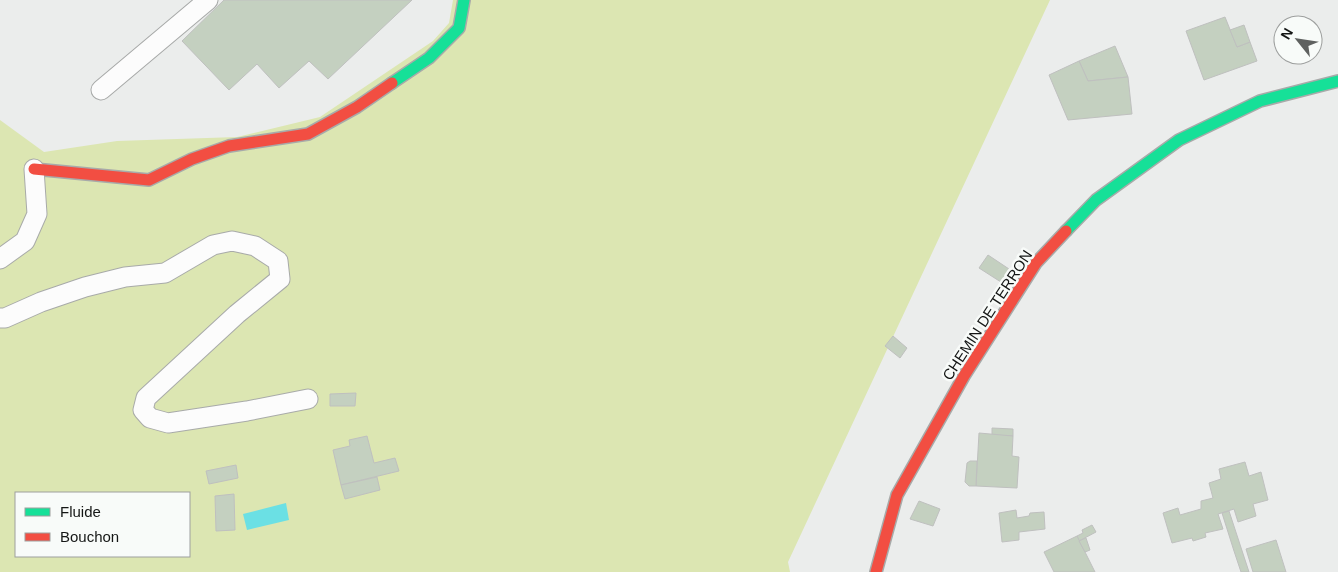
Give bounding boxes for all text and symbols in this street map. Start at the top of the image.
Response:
north arrow [1273,15,1323,65]
text: N [1277,25,1296,42]
street label: CHEMIN DE TERRON [939,247,1035,383]
legend [15,492,190,557]
text: Fluide [60,503,101,520]
text: Bouchon [60,528,119,545]

